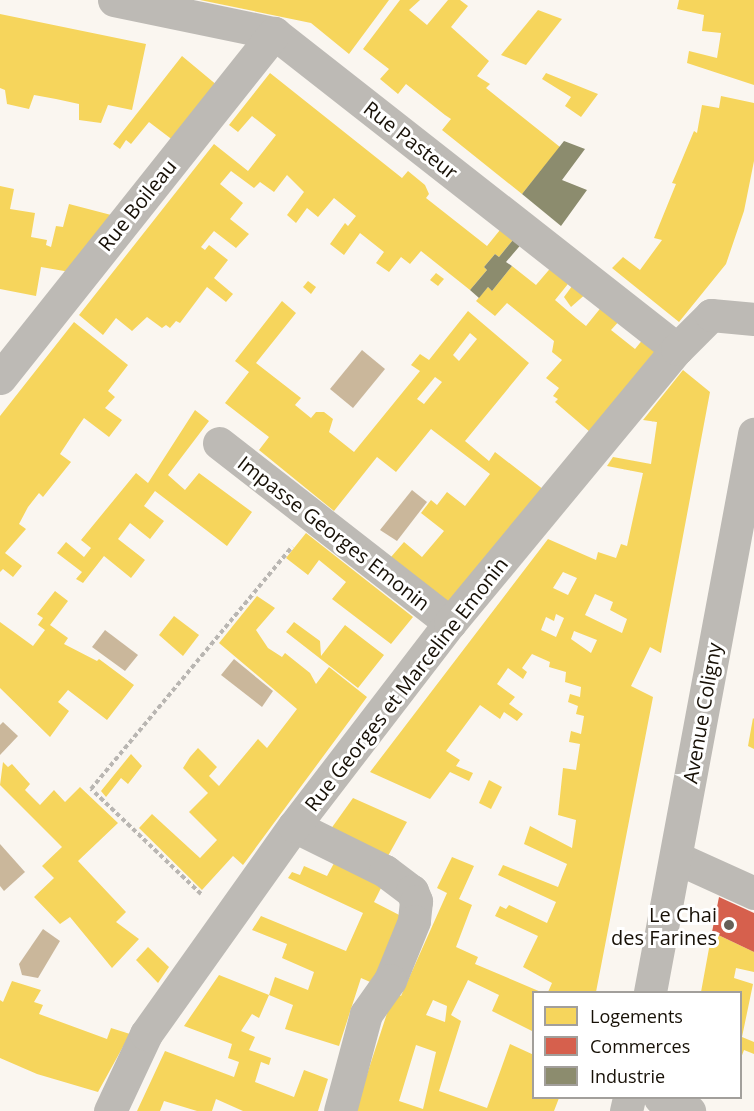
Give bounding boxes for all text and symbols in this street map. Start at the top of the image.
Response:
street label: Rue Pasteur [359,96,463,184]
street label: Rue Boileau [93,154,181,256]
street label: Impasse Georges Emonin [233,451,435,615]
street label: Rue Georges et Marceline Emonin [299,552,513,816]
street label: Avenue Coligny [678,641,726,785]
place label: Le Chai des Farines [611,902,717,949]
marker: Le Chai des Farines [722,918,736,932]
legend [532,991,742,1099]
text: Logements [590,1004,683,1028]
text: Commerces [590,1034,690,1058]
text: Industrie [590,1064,665,1088]

